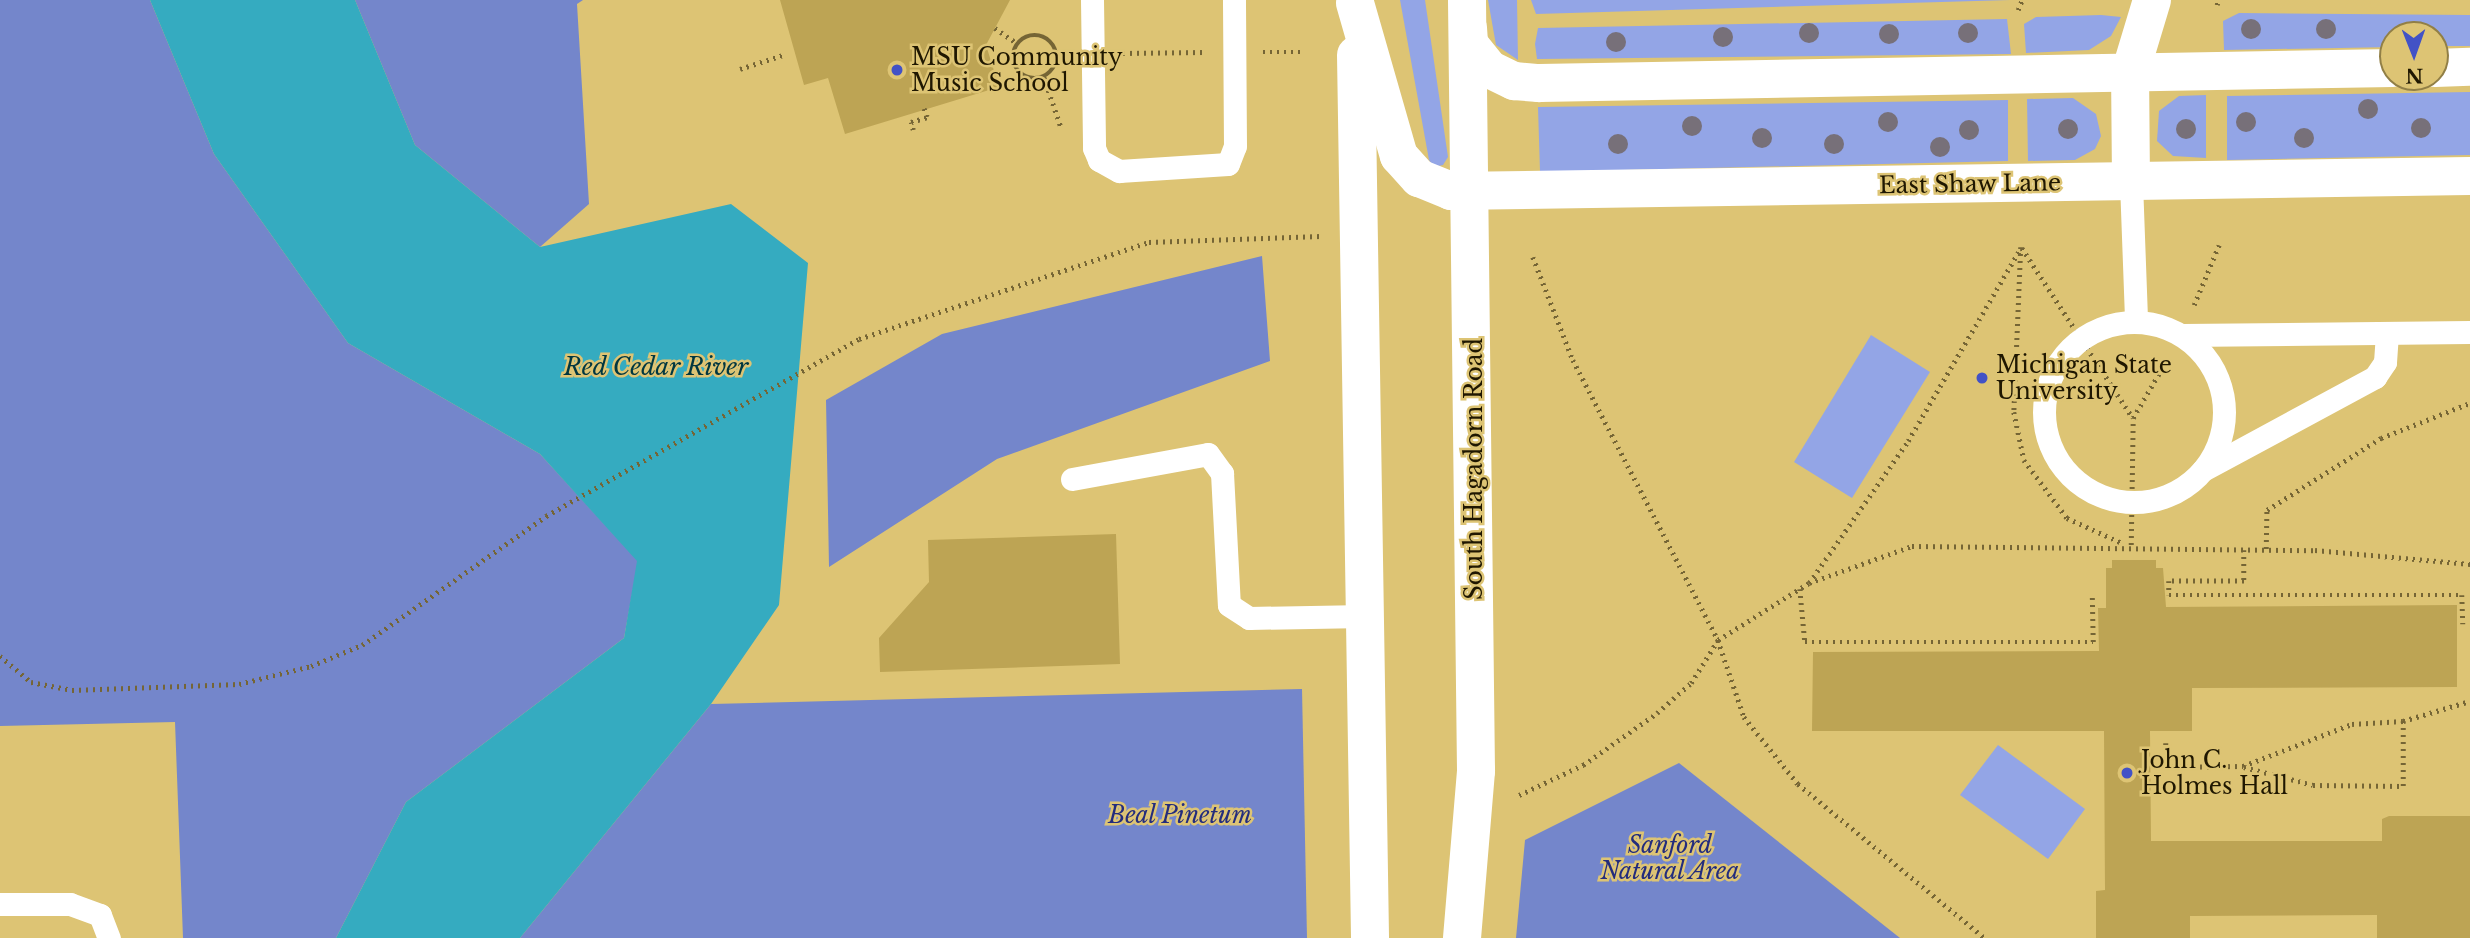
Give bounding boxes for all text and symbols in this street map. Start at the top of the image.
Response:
north arrow [2379,21,2449,91]
place label: MSU Community Music School [911,43,1123,97]
marker: MSU Community Music School [889,62,905,78]
text: N [2405,64,2423,87]
street label: East Shaw Lane [1878,169,2062,199]
street label: South Hagadorn Road [1460,338,1488,600]
place label: Michigan State University [1996,351,2172,405]
water label: Red Cedar River [563,353,749,381]
marker: Michigan State University [1974,370,1990,386]
place label: John C. Holmes Hall [2141,746,2288,800]
marker: John C. Holmes Hall [2119,765,2135,781]
park label: Beal Pinetum [1108,801,1252,829]
park label: Sanford Natural Area [1600,831,1740,885]

